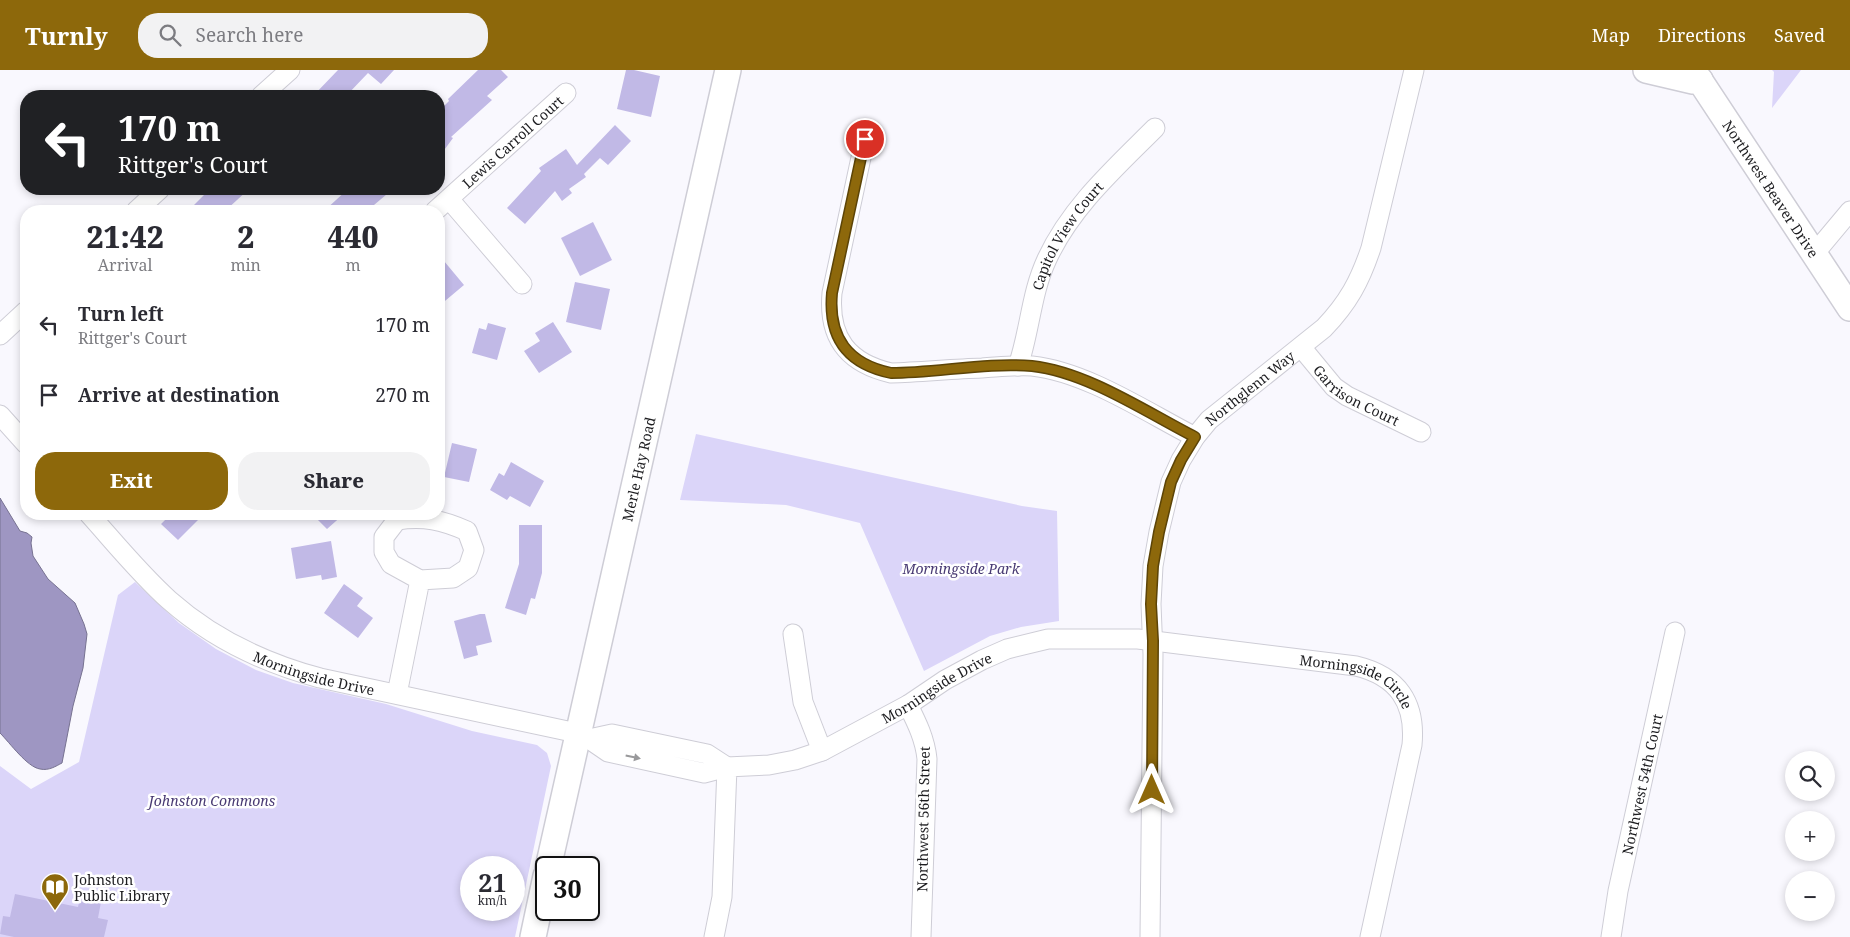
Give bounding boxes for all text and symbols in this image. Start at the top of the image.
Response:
search box [138,13,488,58]
text: Turnly [25,19,108,52]
icon: search [156,21,184,49]
text: Search here [196,22,303,48]
text: Map [1592,23,1630,47]
text: Directions [1658,23,1746,47]
text: Saved [1774,23,1825,47]
street label: Lewis Carroll Court [458,91,567,192]
text: 170 m [118,104,221,151]
icon: left [35,110,100,175]
street label: Northwest Beaver Drive [1719,116,1823,261]
pin [844,118,886,160]
icon: arrive [851,125,879,153]
text: Rittger's Court [118,149,268,179]
street label: Capitol View Court [1027,177,1107,292]
text: 21:42 [87,216,164,257]
text: 2 [237,216,254,257]
text: 440 [327,216,378,257]
text: Arrival [98,254,153,276]
text: min [230,254,261,276]
text: m [345,254,361,276]
text: Turn left [78,301,164,327]
icon: left [35,311,63,339]
text: 170 m [375,312,430,338]
text: Rittger's Court [78,327,187,349]
street label: Northglenn Way [1201,346,1298,429]
street label: Garrison Court [1310,360,1403,430]
icon: arrive [35,381,63,409]
text: Arrive at destination [78,382,280,408]
text: 270 m [375,382,430,408]
street label: Merle Hay Road [617,414,659,523]
button: Exit [35,452,228,510]
button: Share [238,452,430,510]
park label: Morningside Park [901,559,1021,578]
street label: Morningside Drive [251,646,376,699]
street label: Morningside Drive [878,647,995,727]
street label: Morningside Circle [1299,650,1417,711]
street label: Northwest 54th Court [1617,712,1666,856]
street label: Northwest 56th Street [912,746,934,892]
map controls [1785,751,1835,921]
button: search [1785,751,1835,801]
one-way arrow [625,753,641,761]
position arrow [1125,763,1177,815]
park label: Johnston Commons [146,791,276,810]
button: + [1785,811,1835,861]
speed limit sign: 30 [535,856,600,921]
text: 21 [478,865,507,899]
place label: Johnston Public Library [73,870,170,905]
button: − [1785,871,1835,921]
library icon: Johnston Public Library [40,872,70,911]
text: km/h [478,892,507,909]

